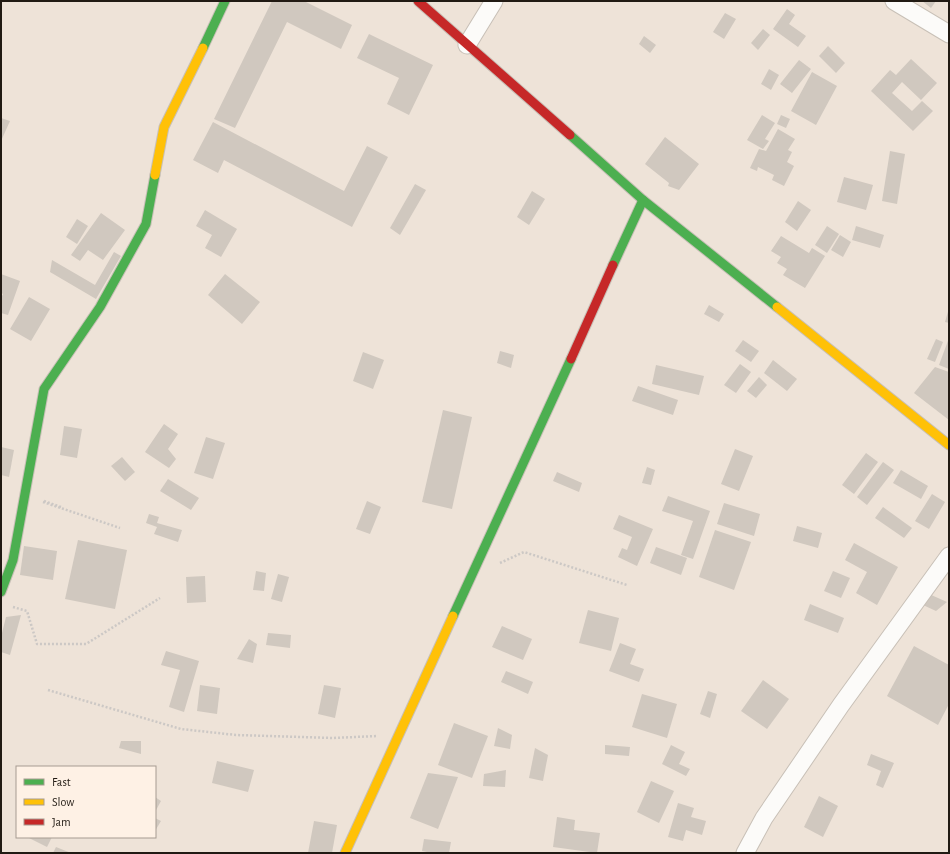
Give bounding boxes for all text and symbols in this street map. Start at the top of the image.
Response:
legend [16,766,156,838]
text: Fast [52,776,71,788]
text: Slow [52,796,74,808]
text: Jam [52,816,71,828]

